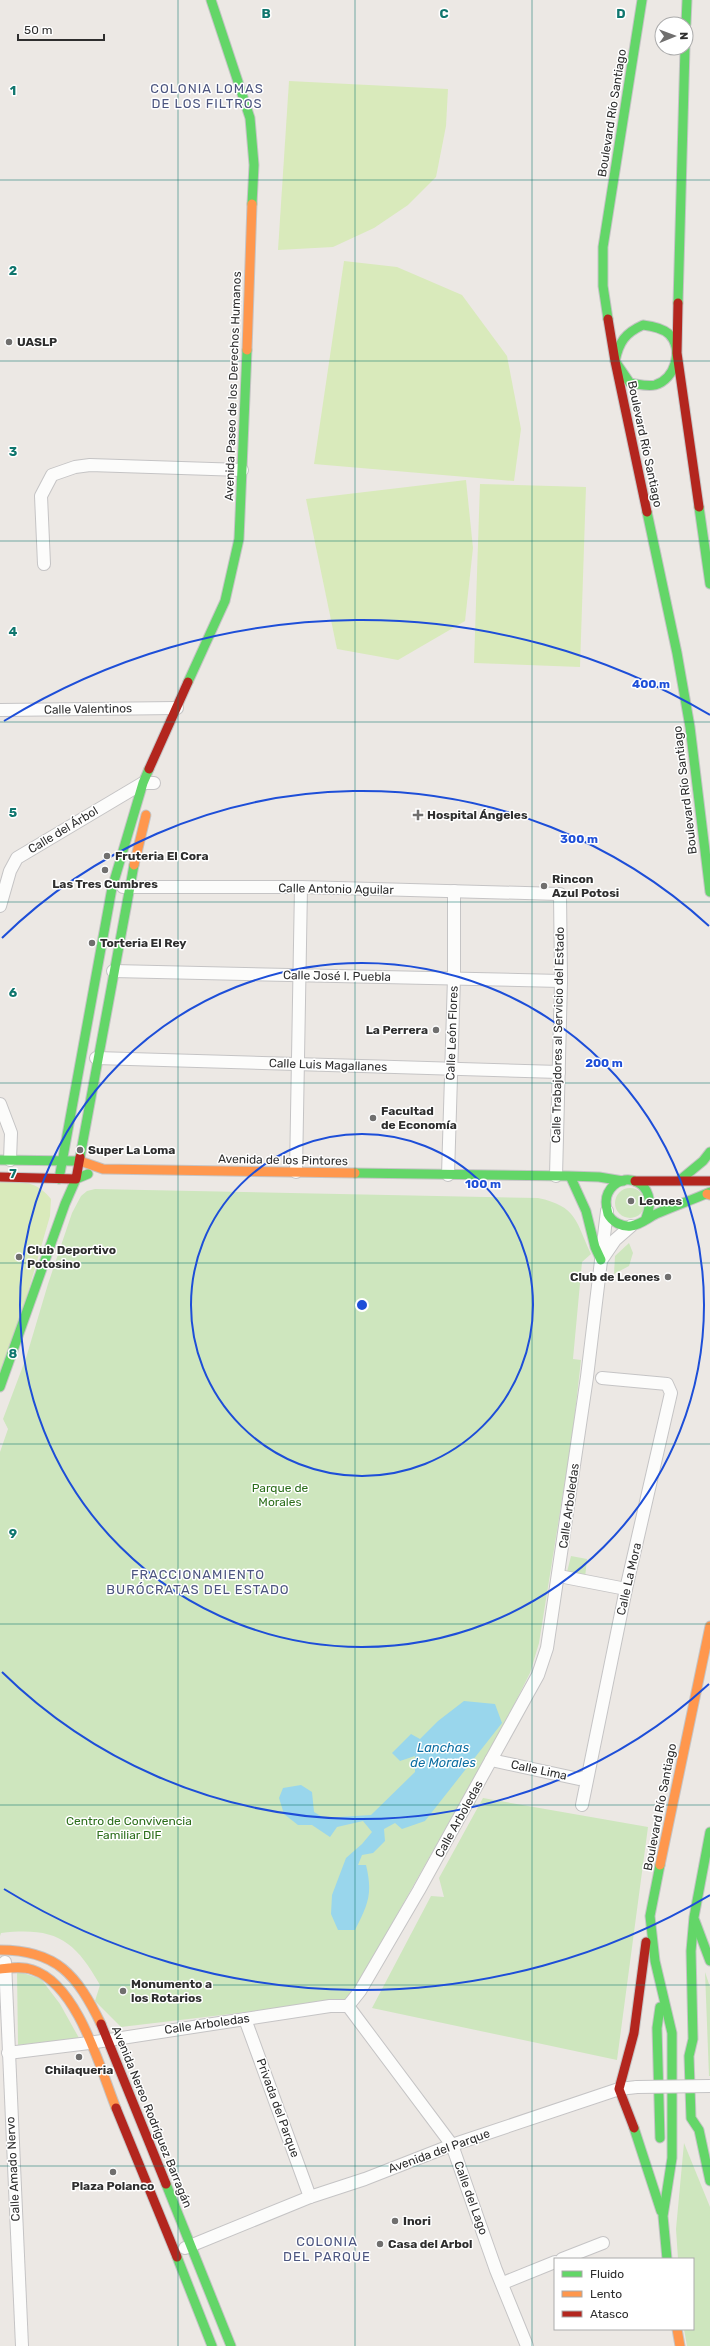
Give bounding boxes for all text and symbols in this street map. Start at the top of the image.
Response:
text: B [261,6,271,21]
text: C [439,6,449,21]
text: D [616,6,626,21]
scale bar [18,16,104,42]
north arrow [654,16,694,56]
text: 50 m [24,23,52,37]
text: N [677,32,690,40]
street label: Boulevard Río Santiago [595,48,629,178]
district label: COLONIA LOMAS DE LOS FILTROS [150,81,264,111]
text: 1 [10,83,16,98]
text: 2 [9,263,17,278]
street label: Avenida Paseo de los Derechos Humanos [222,271,244,501]
place label: UASLP [17,335,57,349]
marker: UASLP [4,337,14,347]
street label: Boulevard Río Santiago [625,379,665,509]
text: 3 [9,444,18,459]
text: 4 [9,624,18,639]
text: 400 m [632,677,670,691]
street label: Calle Valentinos [44,701,132,717]
street label: Boulevard Río Santiago [670,725,700,855]
street label: Calle del Árbol [26,804,101,856]
text: 5 [9,805,17,820]
place label: Hospital Ángeles [427,808,528,822]
marker: Hospital Ángeles [412,809,424,821]
text: 300 m [560,832,598,846]
place label: Fruteria El Cora [115,849,209,863]
marker: Fruteria El Cora [102,851,112,861]
marker: Las Tres Cumbres [100,865,110,875]
place label: Rincon Azul Potosi [552,872,619,900]
place label: Las Tres Cumbres [52,877,158,891]
street label: Calle Antonio Aguilar [278,881,394,897]
marker: Rincon Azul Potosi [539,881,549,891]
street label: Calle Trabajdores al Servicio del Estado [549,926,567,1143]
place label: Torteria El Rey [100,936,186,950]
marker: Torteria El Rey [87,938,97,948]
street label: Calle José I. Puebla [283,968,391,984]
text: 6 [9,985,18,1000]
street label: Calle León Flores [443,985,461,1081]
place label: La Perrera [366,1023,428,1037]
marker: La Perrera [431,1025,441,1035]
street label: Calle Luis Magallanes [269,1056,387,1074]
text: 200 m [585,1056,623,1070]
place label: Facultad de Economía [381,1104,457,1132]
marker: Facultad de Economía [368,1113,378,1123]
place label: Super La Loma [88,1143,175,1157]
marker: Super La Loma [75,1145,85,1155]
street label: Avenida de los Pintores [218,1152,348,1168]
text: 7 [9,1166,17,1181]
text: 100 m [465,1177,501,1191]
place label: Leones [639,1194,682,1208]
marker: Leones [626,1196,636,1206]
place label: Club Deportivo Potosino [27,1243,116,1271]
marker: Club Deportivo Potosino [14,1252,24,1262]
place label: Club de Leones [570,1270,660,1284]
marker: Club de Leones [663,1272,673,1282]
centre of rings [355,1298,369,1312]
text: 8 [9,1346,18,1361]
street label: Calle Arboledas [556,1462,582,1550]
park label: Parque de Morales [252,1481,309,1509]
text: 9 [9,1526,17,1541]
street label: Calle La Mora [614,1541,644,1617]
district label: FRACCIONAMIENTO BURÓCRATAS DEL ESTADO [106,1567,290,1597]
water label: Lanchas de Morales [410,1740,476,1770]
street label: Boulevard Río Santiago [641,1742,679,1872]
street label: Calle Lima [510,1757,568,1783]
street label: Calle Arboledas [432,1778,486,1860]
park label: Centro de Convivencia Familiar DIF [66,1814,192,1842]
place label: Monumento a los Rotarios [131,1977,212,2005]
marker: Monumento a los Rotarios [118,1986,128,1996]
street label: Calle Arboledas [163,2011,251,2037]
street label: Avenida Nereo Rodríguez Barragán [109,2024,195,2210]
marker: Chilaqueria [74,2052,84,2062]
street label: Privada del Parque [254,2057,303,2160]
place label: Chilaqueria [45,2063,113,2077]
street label: Calle Amado Nervo [3,2116,23,2222]
street label: Avenida del Parque [386,2126,492,2176]
street label: Calle del Lago [451,2159,491,2237]
marker: Plaza Polanco [108,2167,118,2177]
place label: Plaza Polanco [72,2179,154,2193]
place label: Inori [403,2214,431,2228]
marker: Inori [390,2216,400,2226]
district label: COLONIA DEL PARQUE [283,2234,371,2264]
place label: Casa del Arbol [388,2237,473,2251]
marker: Casa del Arbol [375,2239,385,2249]
legend [554,2258,694,2330]
text: Fluido [590,2267,624,2281]
text: Lento [590,2287,622,2301]
text: Atasco [590,2307,629,2321]

